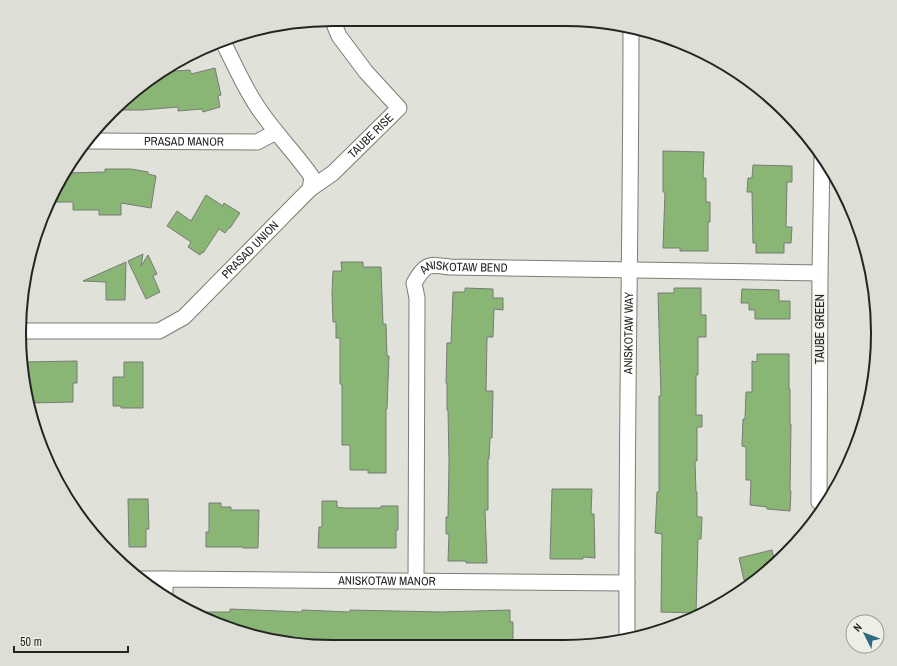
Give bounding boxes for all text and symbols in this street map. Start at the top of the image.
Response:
street label: TAUBE RISE [345,110,397,162]
street label: PRASAD MANOR [144,133,224,150]
street label: PRASAD UNION [218,217,282,282]
street label: ANISKOTAW BEND [415,257,508,278]
street label: ANISKOTAW WAY [620,291,637,375]
street label: TAUBE GREEN [812,294,828,364]
street label: ANISKOTAW MANOR [337,572,436,589]
north arrow [845,614,885,654]
text: N [850,620,865,634]
scale bar [14,628,128,654]
text: 50 m [20,634,42,650]

